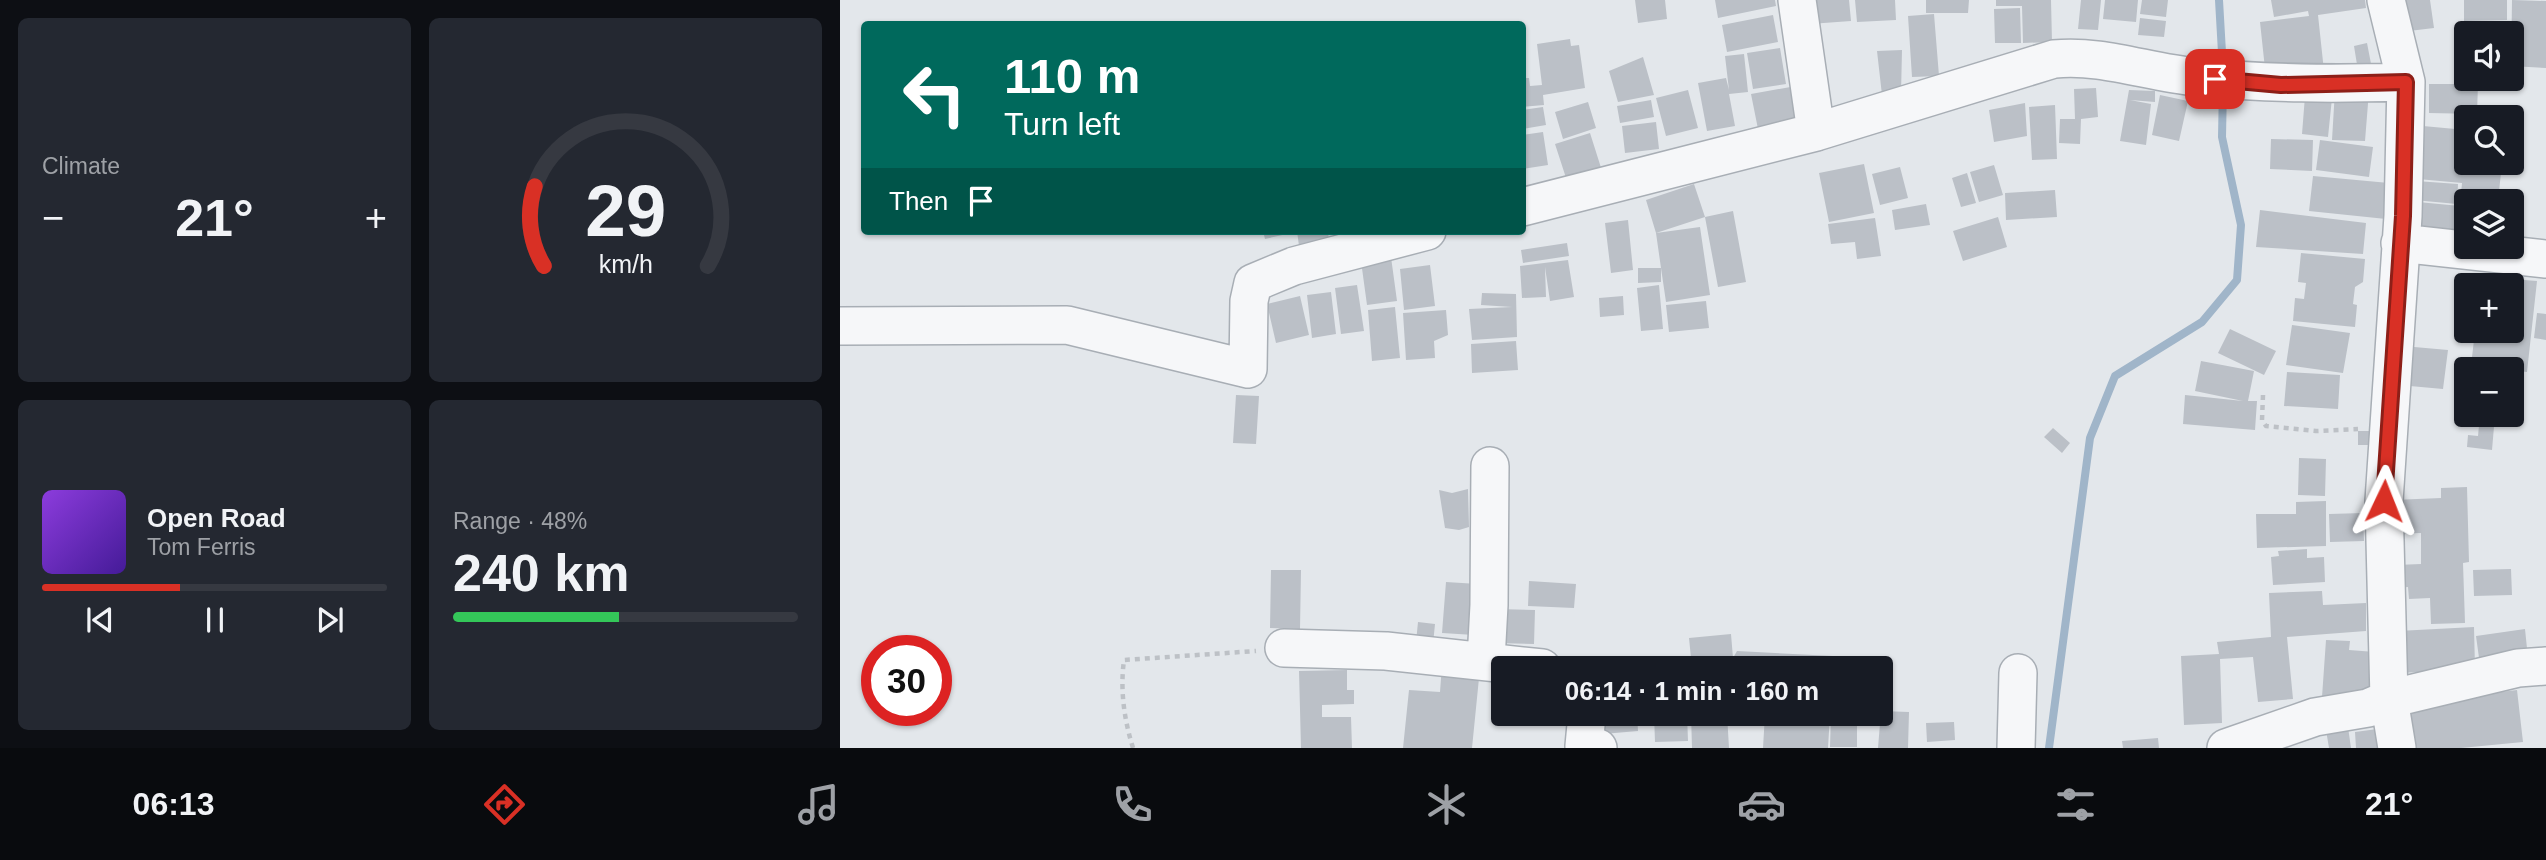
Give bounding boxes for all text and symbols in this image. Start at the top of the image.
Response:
map controls [2454,21,2524,427]
button: sound [2454,21,2524,91]
icon: left [889,49,980,140]
text: 110 m [1004,49,1140,103]
pin [2185,49,2245,109]
icon: arrive [2196,60,2234,98]
button: search [2454,105,2524,175]
text: Turn left [1004,106,1120,142]
text: Climate [42,153,120,179]
text: 29 [585,170,666,251]
icon: arrive [962,182,1000,220]
text: Then [889,186,948,216]
text: 21° [175,189,254,247]
button: layers [2454,189,2524,259]
text: − [42,197,64,239]
text: + [365,197,387,239]
text: km/h [598,250,653,278]
button: + [2454,273,2524,343]
button: − [2454,357,2524,427]
position arrow [2347,464,2421,538]
text: Open Road [147,503,286,533]
text: Range · 48% [453,508,587,534]
text: Tom Ferris [147,534,256,560]
text: 240 km [453,544,629,602]
icon: previous [81,601,119,639]
icon: pause [196,601,234,639]
icon: next [311,601,349,639]
speed limit sign: 30 [861,635,952,726]
text: 06:14 · 1 min · 160 m [1565,676,1819,706]
icon: directions [480,780,529,829]
icon: music [794,780,843,829]
icon: phone [1108,780,1157,829]
icon: climate [1422,780,1471,829]
icon: car [1737,780,1786,829]
icon: filters [2051,780,2100,829]
text: 06:13 [133,786,214,822]
text: 21° [2365,786,2413,822]

